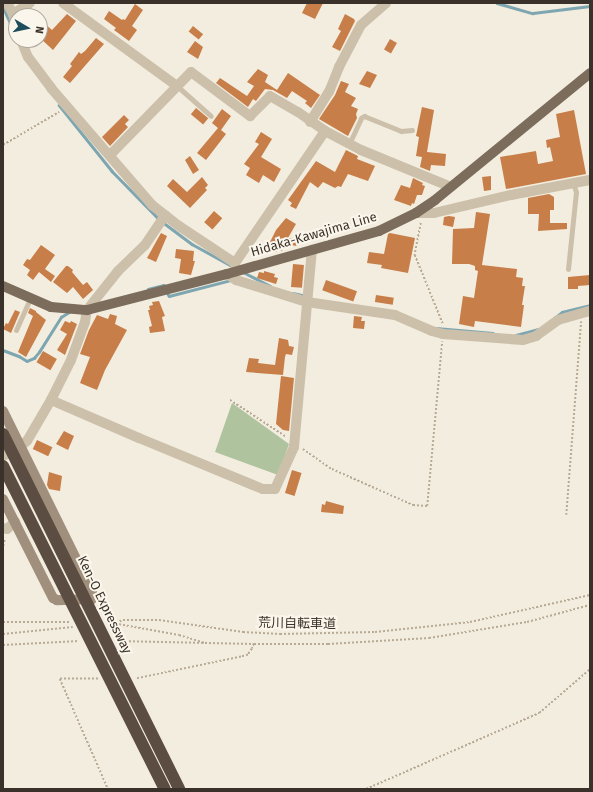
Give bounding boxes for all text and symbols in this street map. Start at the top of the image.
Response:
north arrow [8,8,48,48]
text: N [32,25,46,34]
street label: Hidaka-Kawajima Line [249,210,379,260]
street label: Ken-O Expressway [74,554,134,656]
street label: 荒川自転車道 [258,616,336,632]

